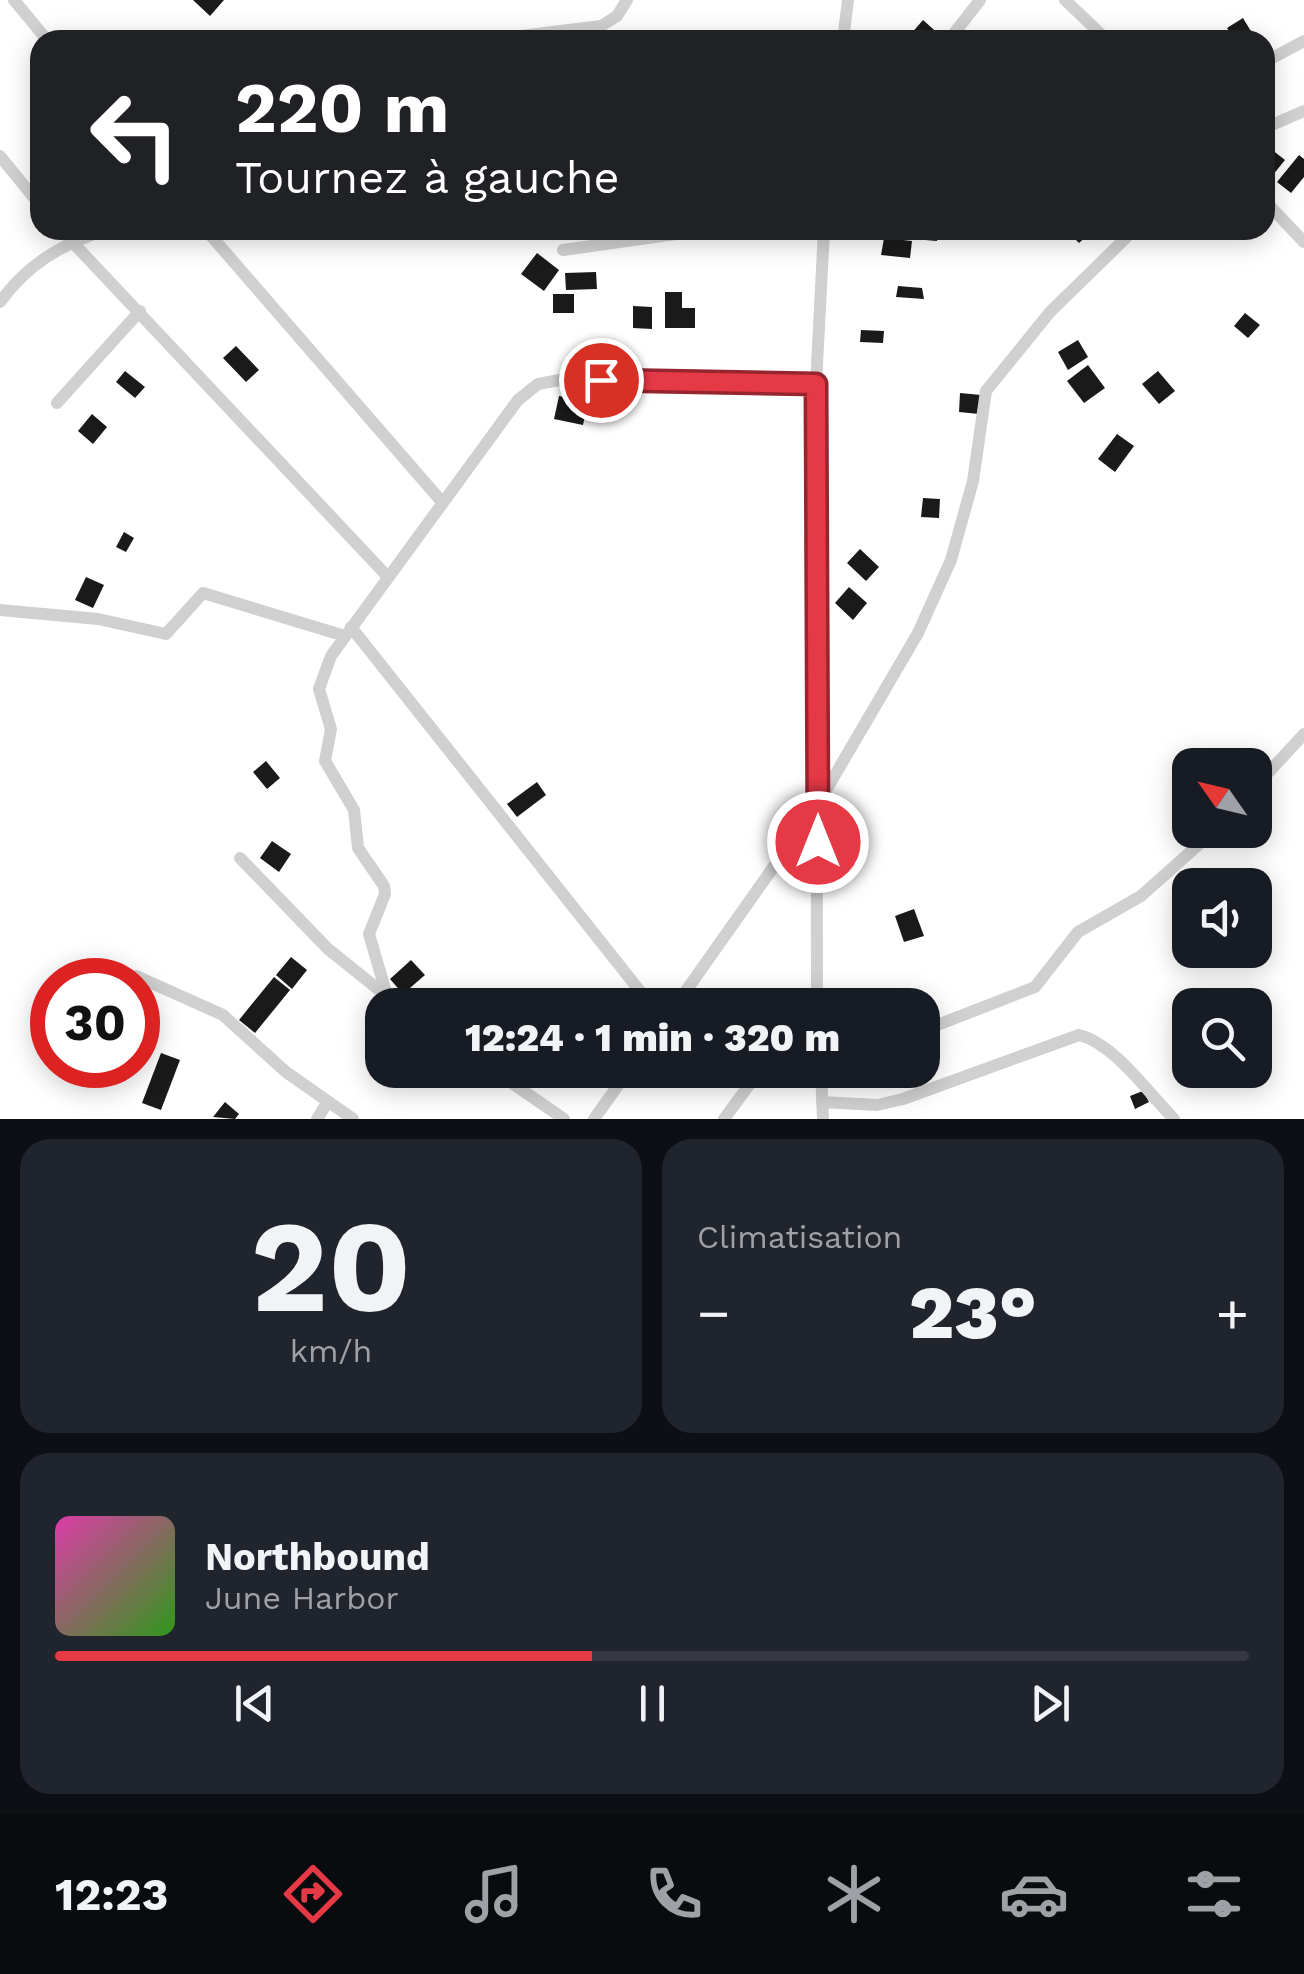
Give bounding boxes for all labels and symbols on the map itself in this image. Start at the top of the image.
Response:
pin [559,338,644,423]
north arrow [1172,748,1272,848]
position arrow [766,790,870,894]
speed limit sign: 30 [30,958,160,1088]

